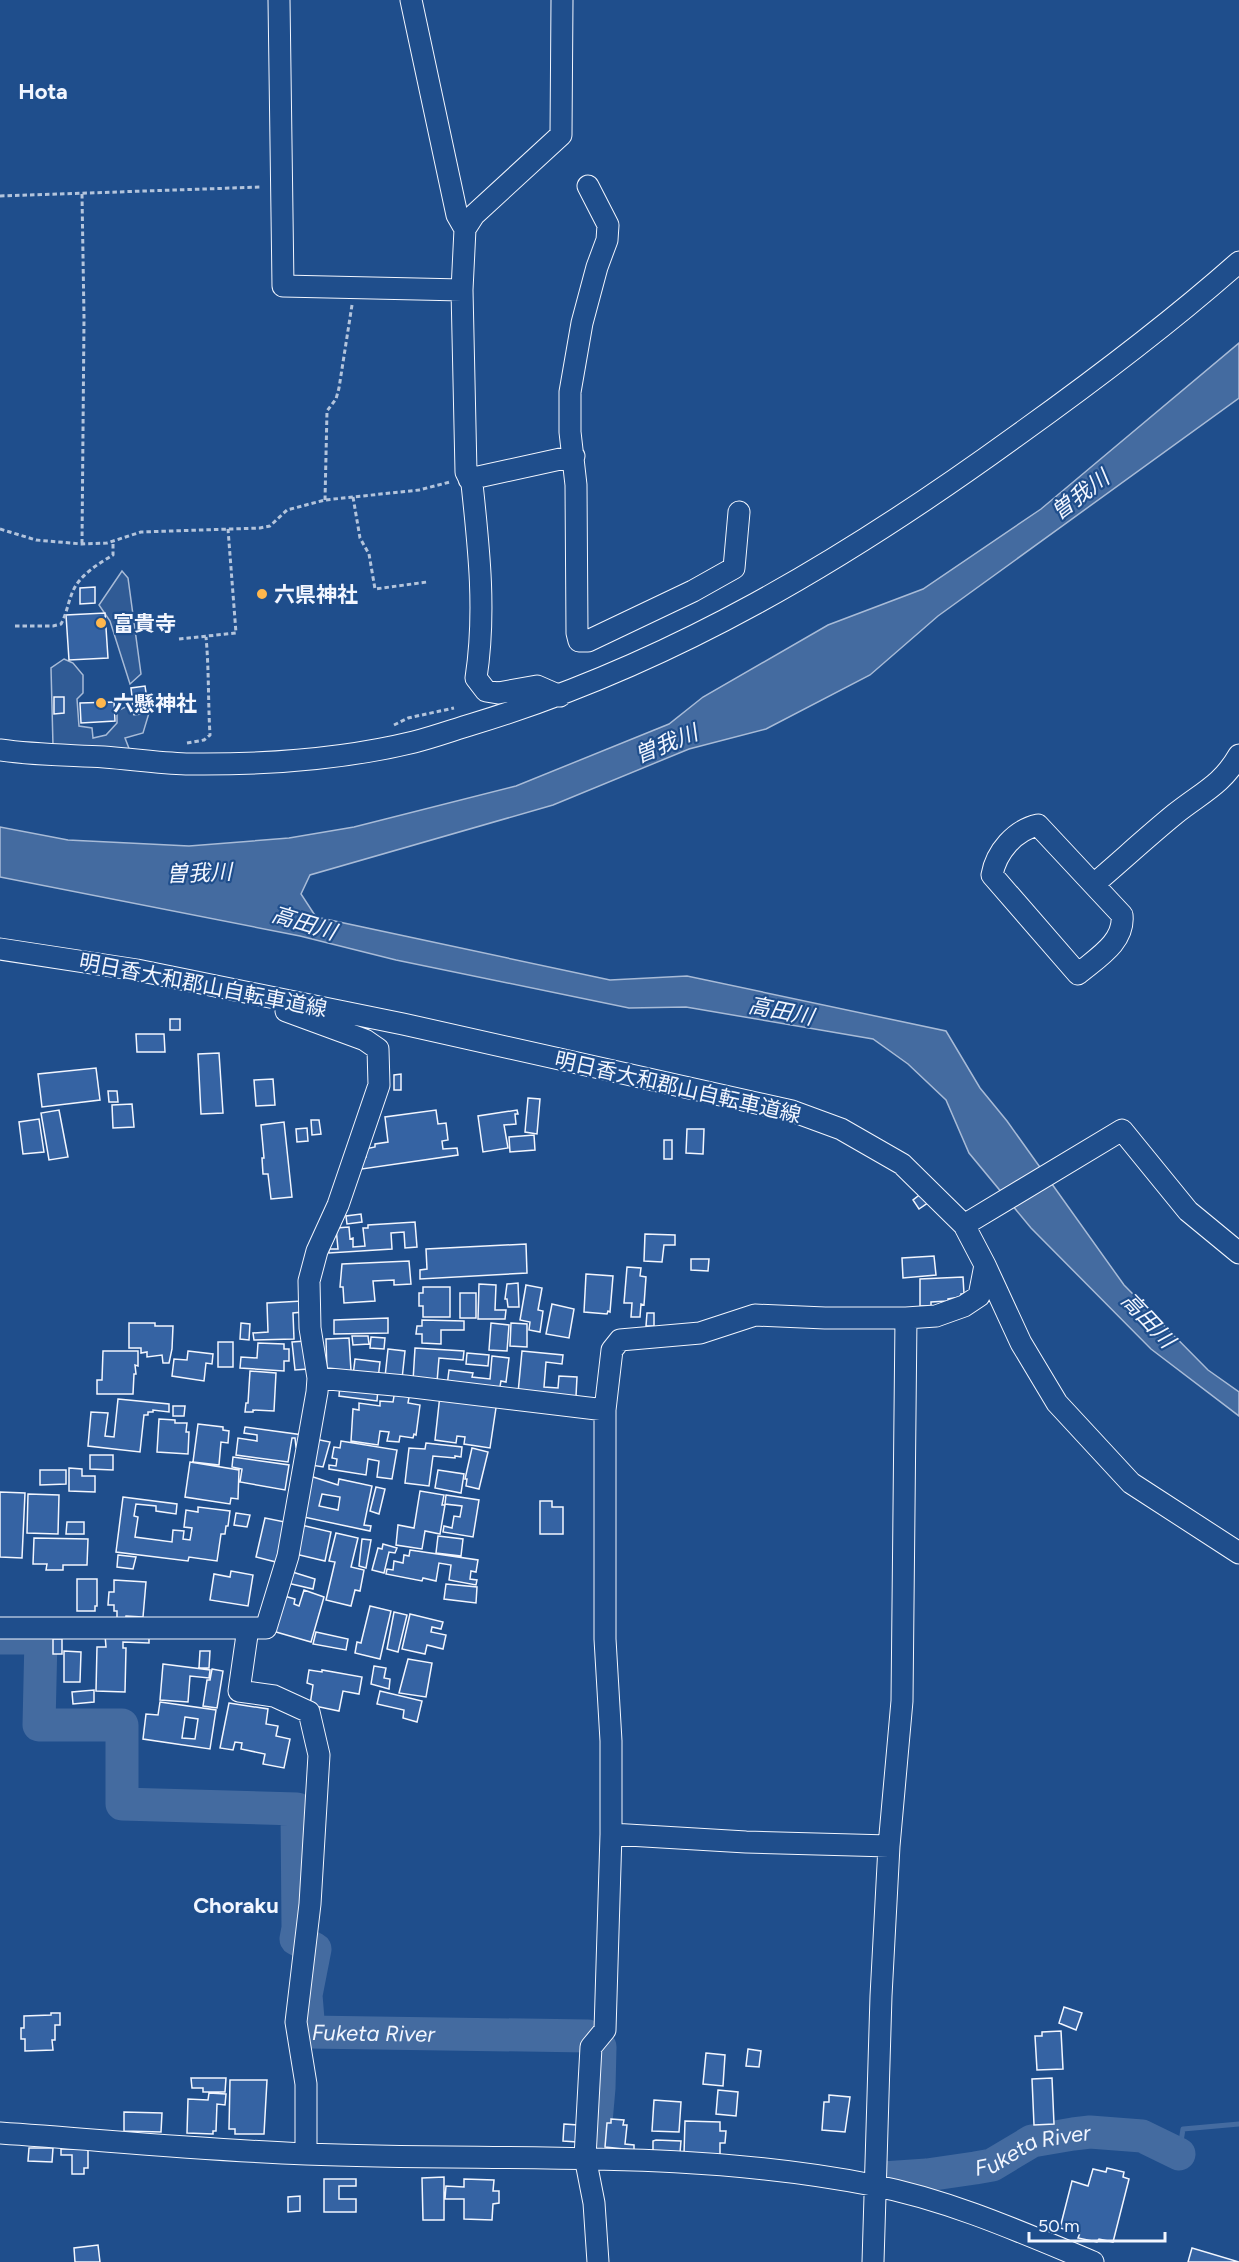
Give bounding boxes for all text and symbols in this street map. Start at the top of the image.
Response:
district label: Hota [18,78,68,105]
water label: 曽我川 [1046,463,1116,526]
place label: 六県神社 [274,582,358,607]
marker: 六県神社 [255,587,269,601]
place label: 富貴寺 [113,611,176,636]
marker: 富貴寺 [94,616,108,630]
place label: 六懸神社 [113,691,197,716]
marker: 六懸神社 [94,696,108,710]
water label: 曽我川 [630,718,704,769]
water label: 曽我川 [166,858,234,888]
water label: 高田川 [268,900,341,946]
street label: 明日香大和郡山自転車道線 [77,949,329,1021]
water label: 高田川 [746,991,818,1031]
street label: 明日香大和郡山自転車道線 [552,1046,804,1128]
water label: 高田川 [1116,1287,1182,1355]
district label: Choraku [193,1892,279,1919]
water label: Fuketa River [312,2019,436,2047]
water label: Fuketa River [973,2118,1093,2181]
scale bar [1029,2205,1166,2243]
text: 50 m [1038,2215,1080,2237]

